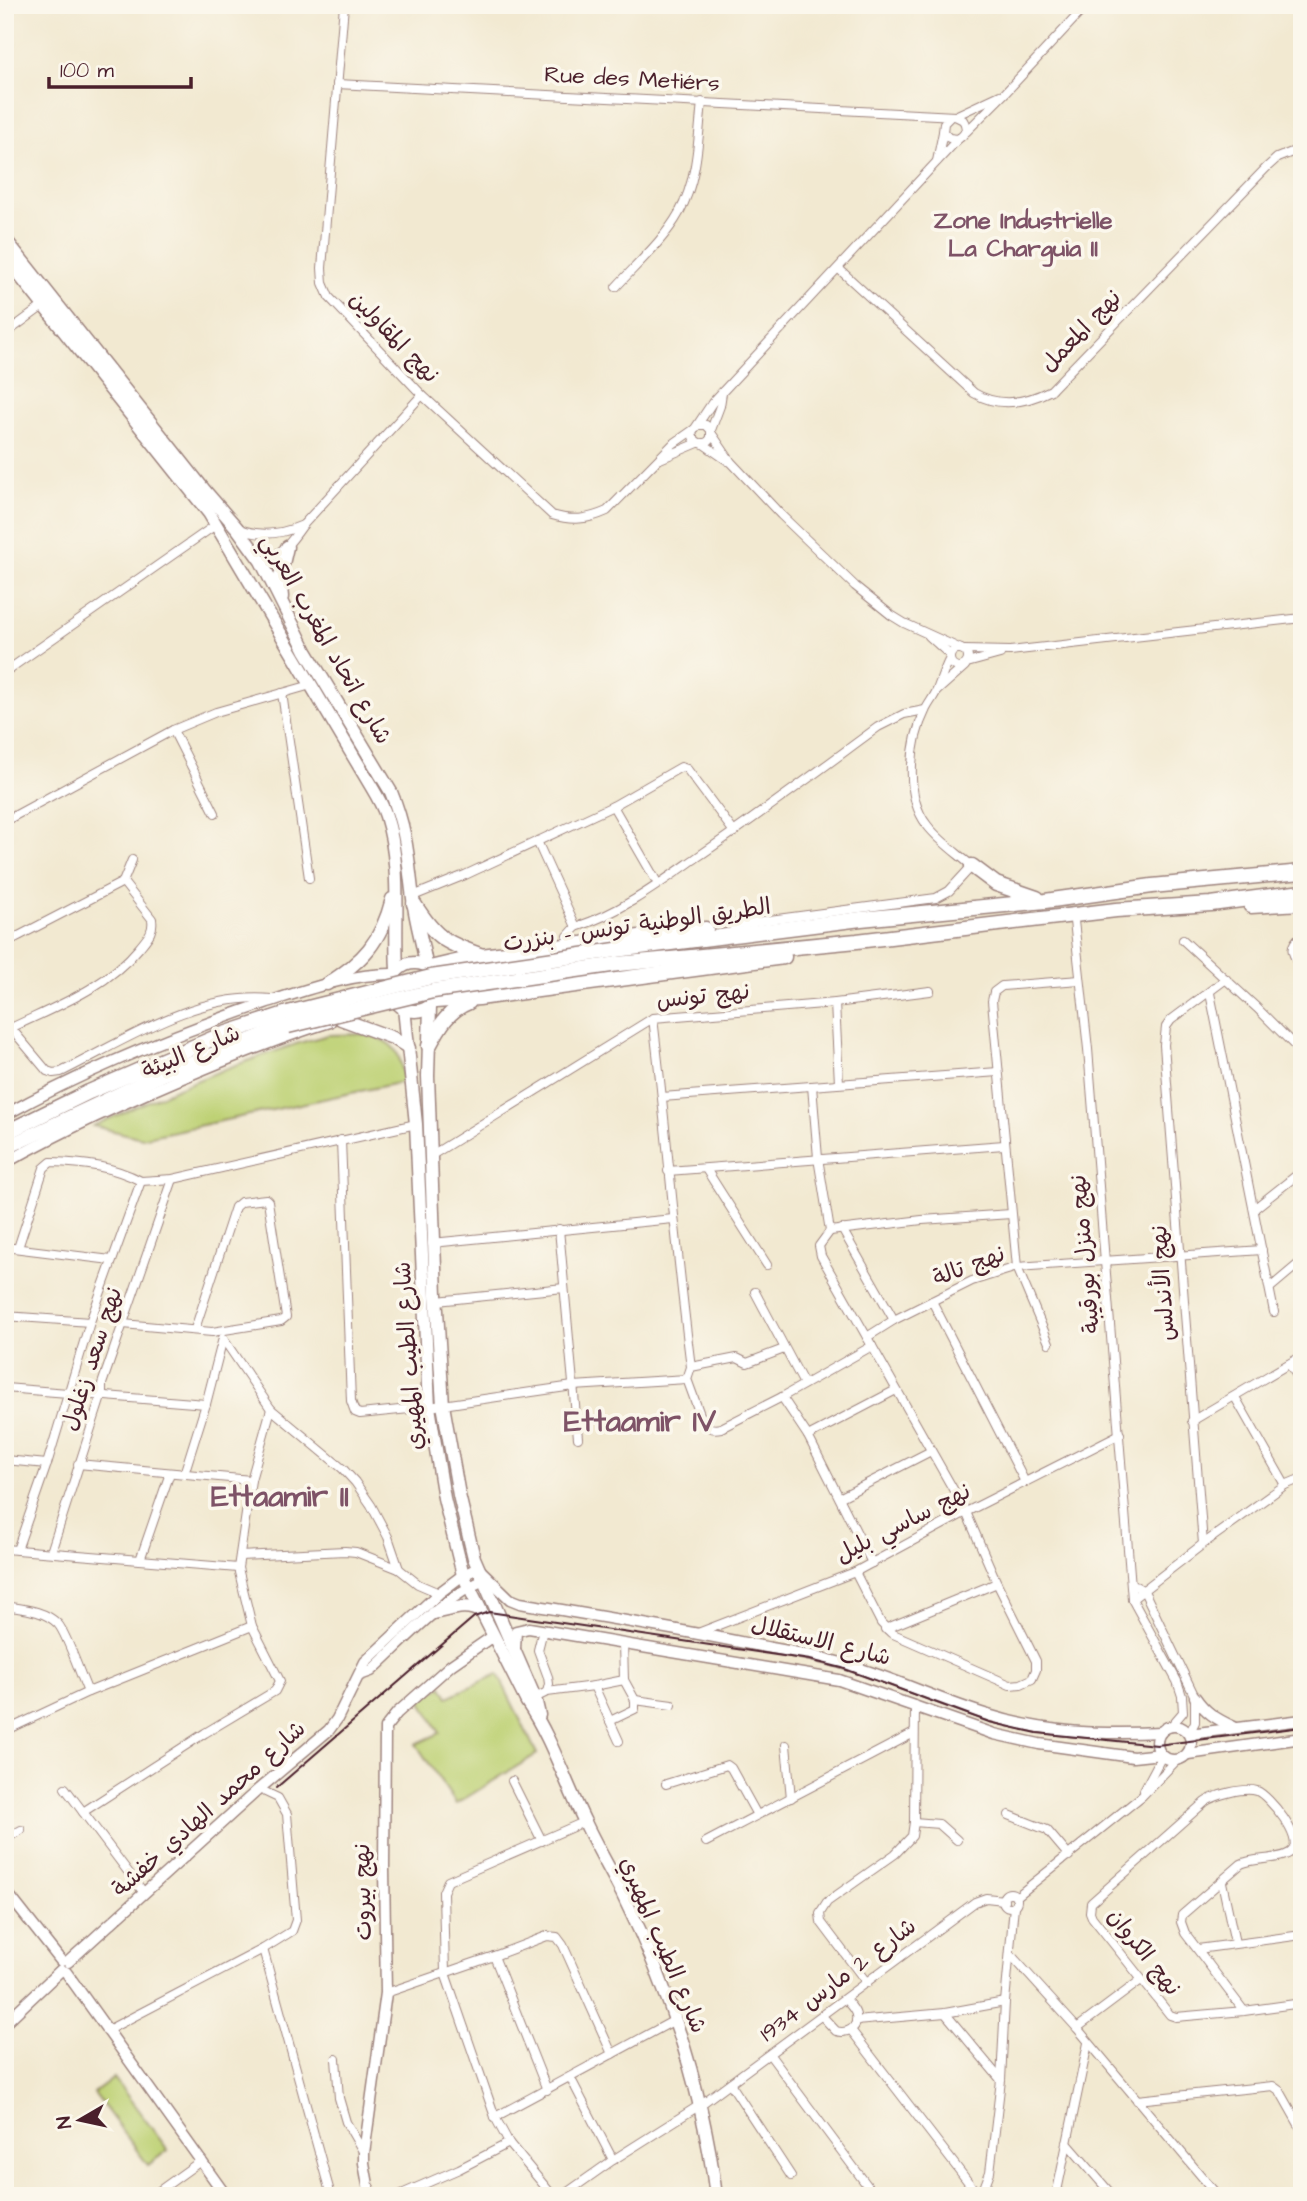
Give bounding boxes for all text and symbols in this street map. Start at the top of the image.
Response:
scale bar [49,46,191,90]
text: 100 m [60,56,115,85]
street label: Rue des Metiérs [543,58,721,100]
district label: Zone Industrielle La Charguia II [933,204,1113,267]
street label: نهج المعمل [1033,282,1129,380]
street label: نهج المقاولين [342,284,446,390]
street label: شارع اتحاد المغرب العربي [249,528,399,752]
street label: الطريق الوطنية تونس - بنزرت [501,890,773,960]
street label: نهج تونس [655,975,751,1017]
street label: شارع البيئة [137,1017,245,1087]
street label: نهج منزل بورقيبة [1062,1173,1108,1335]
street label: نهج الأندلس [1142,1224,1183,1342]
street label: نهج تالة [928,1238,1010,1294]
street label: شارع الطيب المهيري [386,1261,432,1451]
street label: نهج سعد زغلول [54,1283,130,1435]
district label: Ettaamir IV [564,1401,716,1443]
street label: نهج ساسي بليل [830,1475,978,1574]
district label: Ettaamir II [211,1476,349,1518]
street label: شارع الاستقلال [748,1608,894,1674]
street label: شارع محمد الهادي خفشة [105,1713,313,1905]
street label: نهج بيروت [346,1843,380,1941]
street label: شارع الطيب المهيري [611,1852,715,2038]
street label: نهج الكروان [1100,1902,1188,2002]
street label: شارع 2 مارس 1934 [753,1911,923,2049]
north arrow [46,2086,116,2156]
text: N [50,2114,79,2130]

